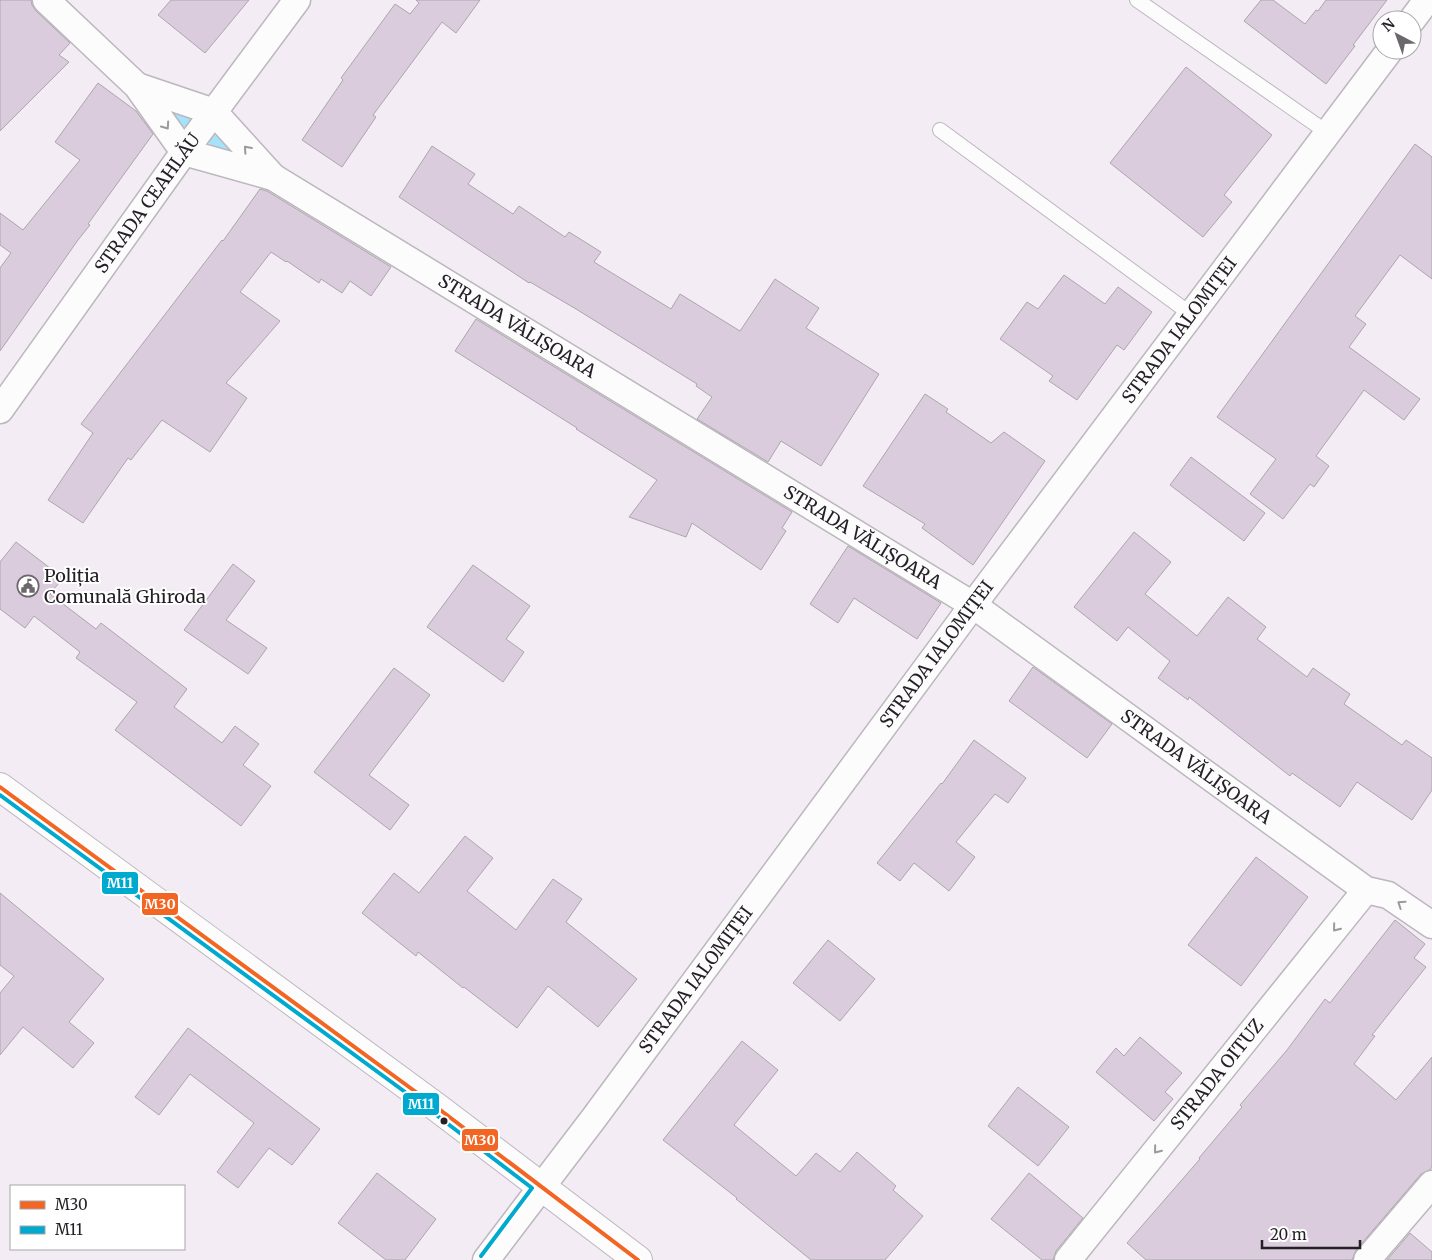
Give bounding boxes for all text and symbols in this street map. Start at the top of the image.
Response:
north arrow [1372,10,1422,60]
text: N [1378,15,1399,36]
one-way arrow [160,120,169,130]
street label: STRADA CEAHLĂU [89,128,205,277]
one-way arrow [244,145,253,154]
street label: STRADA IALOMIȚEI [1117,252,1242,408]
street label: STRADA VĂLIȘOARA [434,269,601,383]
street label: STRADA VĂLIȘOARA [780,480,946,594]
place label: Poliția Comunală Ghiroda [44,564,206,608]
public building icon: Poliția Comunală Ghiroda [16,574,40,598]
street label: STRADA IALOMIȚEI [874,576,998,732]
street label: STRADA VĂLIȘOARA [1116,704,1277,829]
line badge: M11 [101,871,139,895]
text: M11 [107,874,134,892]
line badge: M30 [141,892,179,916]
text: M30 [144,895,176,913]
one-way arrow [1397,901,1406,910]
street label: STRADA IALOMIȚEI [634,902,757,1058]
one-way arrow [1332,922,1341,931]
street label: STRADA OITUZ [1165,1014,1268,1134]
line badge: M11 [402,1092,440,1116]
text: M11 [408,1095,435,1113]
unlabelled marker [439,1116,449,1126]
line badge: M30 [461,1128,499,1152]
text: M30 [464,1131,496,1149]
one-way arrow [1153,1144,1162,1153]
legend [10,1185,185,1250]
text: M30 [55,1195,88,1214]
scale bar [1262,1218,1360,1250]
text: M11 [55,1220,83,1239]
text: 20 m [1270,1225,1307,1244]

